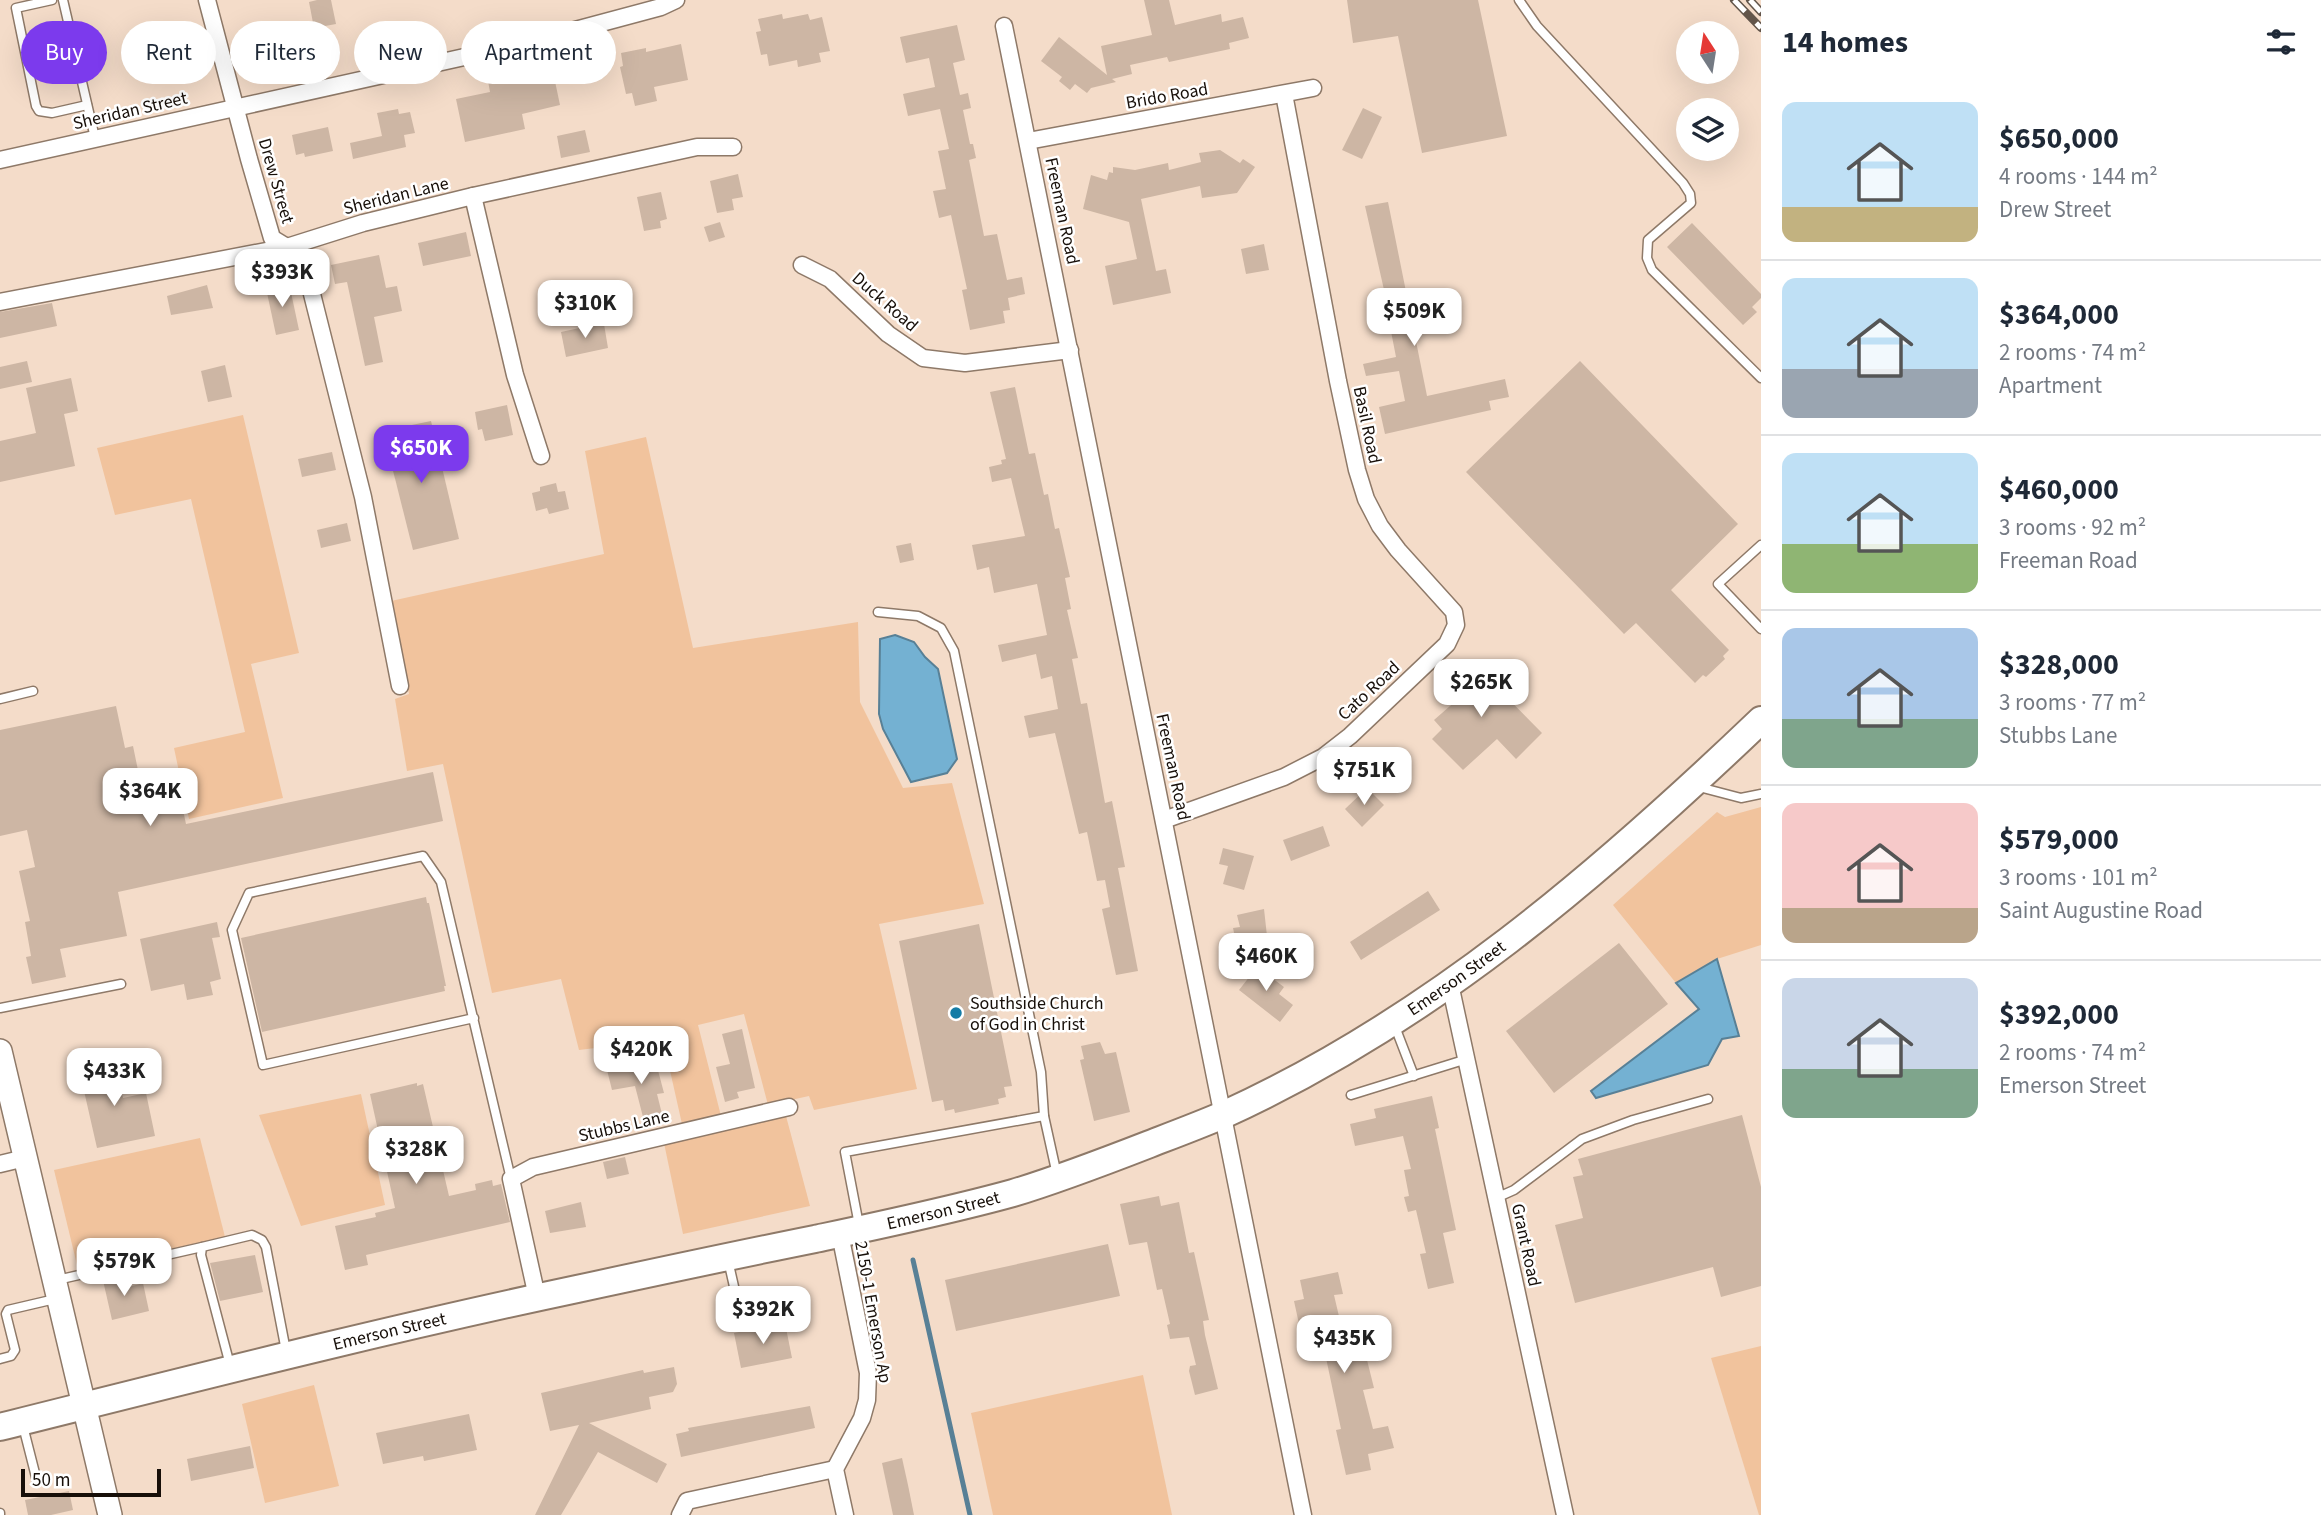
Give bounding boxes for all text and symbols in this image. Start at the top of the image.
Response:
chip: Buy [21,21,107,84]
chip: Rent [121,21,216,84]
chip: Filters [230,21,340,84]
chip: New [354,21,447,84]
chip: Apartment [461,21,616,84]
north arrow [1676,21,1740,84]
map controls [1676,21,1739,161]
text: 14 homes [1782,21,1908,64]
icon: filters [2262,23,2300,61]
street label: Brido Road [1124,76,1210,116]
street label: Sheridan Street [70,86,190,136]
button: layers [1676,98,1739,161]
text: $650,000 [1999,117,2119,160]
icon: home [1838,130,1922,214]
street label: Drew Street [252,135,300,227]
street label: Freeman Road [1038,155,1086,267]
text: 4 rooms · 144 m² [1999,160,2158,193]
street label: Sheridan Lane [341,171,452,221]
text: Drew Street [1999,193,2111,226]
pin: $393K [233,250,331,309]
text: $393K [251,255,313,288]
street label: Duck Road [847,266,923,338]
pin: $310K [536,280,634,340]
text: $310K [554,286,616,319]
pin: $509K [1365,288,1463,348]
text: $364,000 [1999,293,2119,336]
text: $509K [1383,294,1445,327]
icon: home [1838,306,1922,390]
text: 2 rooms · 74 m² [1999,336,2146,369]
text: Apartment [1999,369,2102,402]
street label: Basil Road [1347,384,1387,466]
pin: $650K [372,426,470,485]
text: $650K [390,431,452,464]
text: $460,000 [1999,468,2119,511]
icon: home [1838,481,1922,565]
text: 3 rooms · 92 m² [1999,511,2146,544]
text: Freeman Road [1999,544,2138,577]
text: $328,000 [1999,643,2119,686]
street label: Cato Road [1332,656,1406,726]
icon: home [1838,656,1922,740]
pin: $265K [1432,660,1530,719]
text: $265K [1450,665,1512,698]
text: 3 rooms · 77 m² [1999,686,2146,719]
street label: Freeman Road [1149,711,1197,823]
text: Stubbs Lane [1999,719,2117,752]
pin: $751K [1315,748,1413,807]
text: $751K [1333,753,1395,786]
pin: $364K [101,768,199,828]
text: $364K [119,774,181,807]
text: $579,000 [1999,818,2119,861]
icon: home [1838,831,1922,915]
text: 3 rooms · 101 m² [1999,861,2158,894]
text: Saint Augustine Road [1999,894,2203,927]
pin: $460K [1217,934,1315,993]
street label: Emerson Street [1402,934,1511,1022]
text: $460K [1235,939,1297,972]
place label: Southside Church of God in Christ [970,991,1103,1037]
text: $392,000 [1999,993,2119,1036]
marker: Southside Church of God in Christ [948,1005,964,1021]
icon: home [1838,1006,1922,1090]
pin: $420K [592,1026,690,1086]
text: $420K [610,1032,672,1065]
text: 2 rooms · 74 m² [1999,1036,2146,1069]
pin: $433K [65,1048,163,1108]
text: $433K [83,1054,145,1087]
text: Emerson Street [1999,1069,2146,1102]
street label: Stubbs Lane [576,1103,672,1149]
pin: $328K [367,1126,465,1186]
text: $328K [385,1132,447,1165]
street label: Emerson Street [884,1185,1003,1236]
street label: Grant Road [1505,1201,1547,1289]
pin: $579K [75,1238,173,1298]
street label: 2150-1 Emerson Ap [848,1239,898,1385]
text: $579K [93,1244,155,1277]
pin: $392K [714,1286,812,1346]
text: $392K [732,1292,794,1325]
street label: Emerson Street [330,1306,448,1357]
pin: $435K [1295,1316,1393,1375]
text: $435K [1313,1321,1375,1354]
scale bar [21,1466,161,1498]
text: 50 m [32,1467,70,1494]

